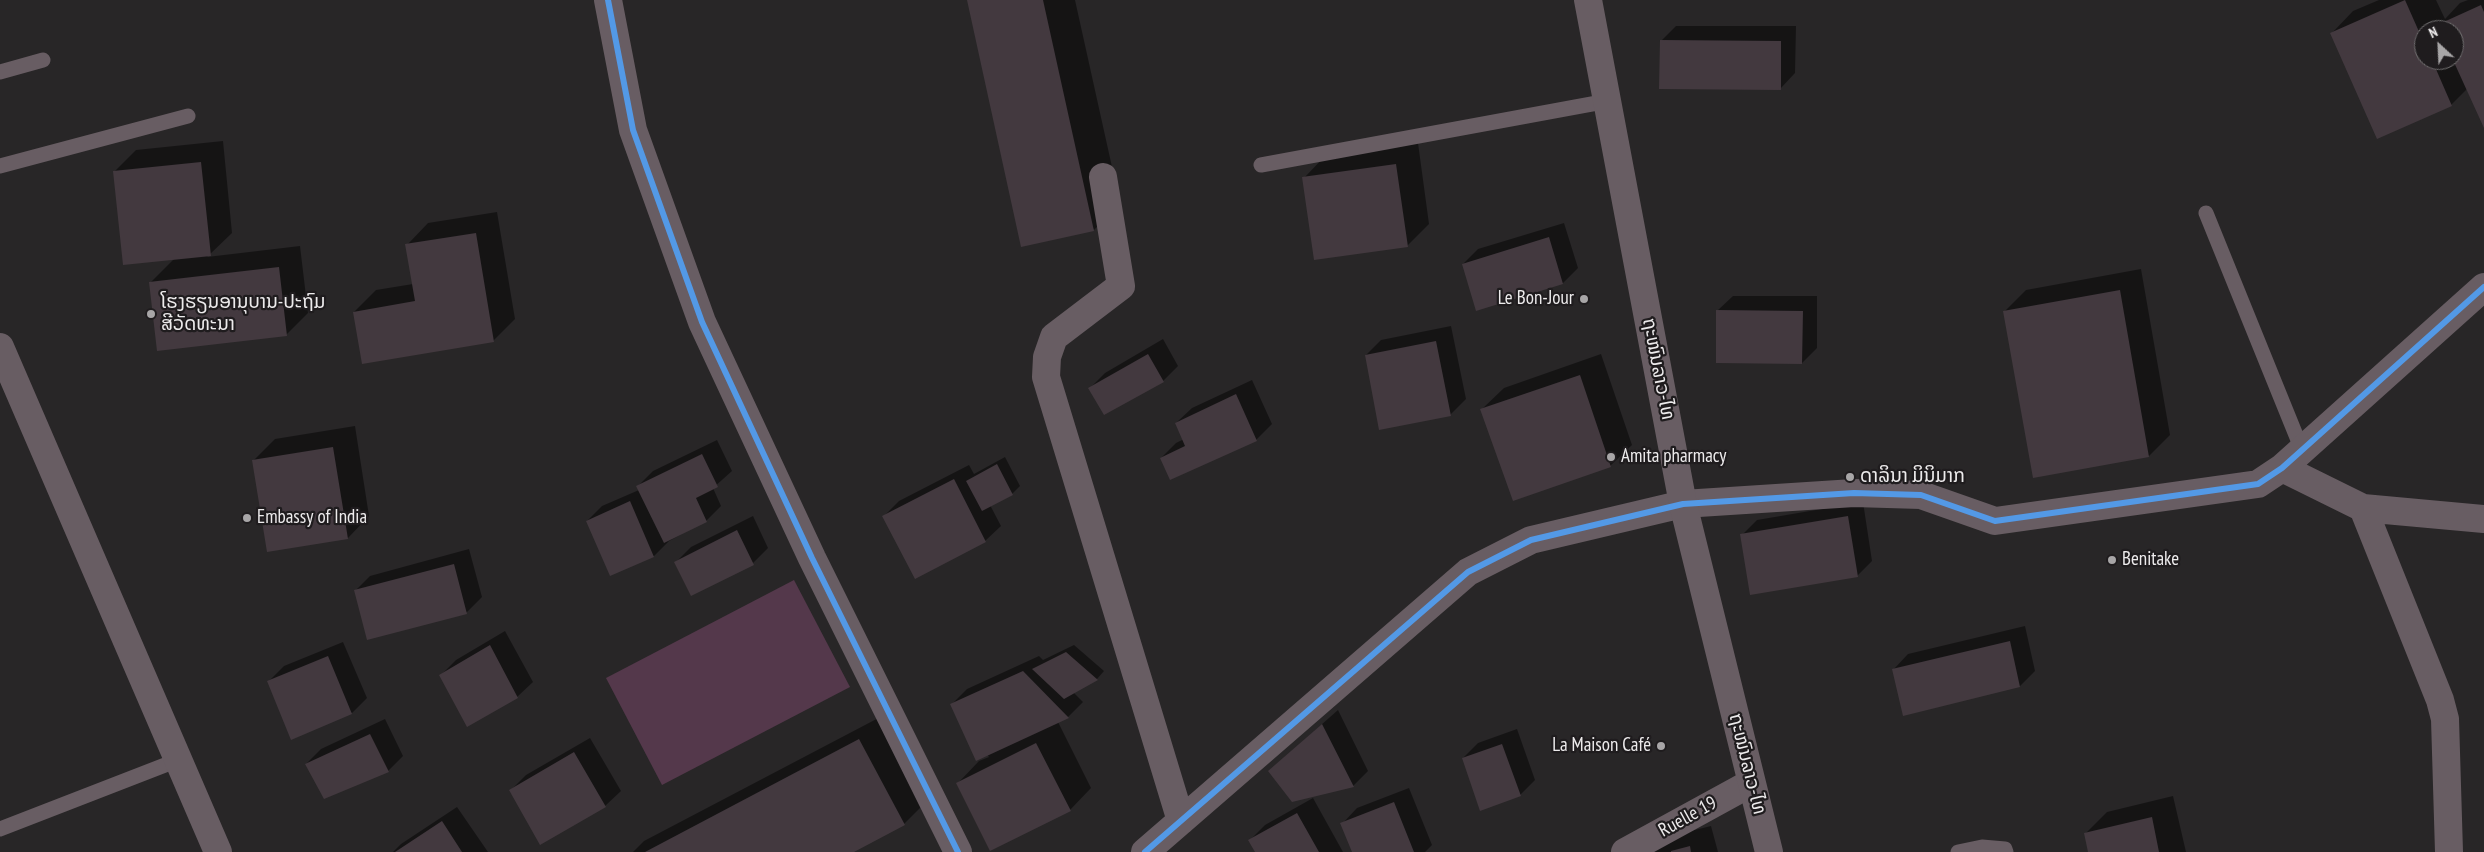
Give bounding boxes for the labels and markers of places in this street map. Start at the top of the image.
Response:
place label: Le Bon-Jour [1498,288,1574,310]
place label: ໂຮງຮຽນອານຸບານ-ປະຖົມ ສີວັດທະນາ [161,292,326,336]
marker: Le Bon-Jour [1578,293,1590,305]
marker: ໂຮງຮຽນອານຸບານ-ປະຖົມ ສີວັດທະນາ [145,308,157,320]
place label: Amita pharmacy [1621,446,1726,468]
marker: Amita pharmacy [1605,451,1617,463]
place label: ດາລິນາ ມິນິມາກ [1860,466,1965,488]
marker: ດາລິນາ ມິນິມາກ [1844,471,1856,483]
place label: Embassy of India [257,507,367,529]
marker: Embassy of India [241,512,253,524]
place label: Benitake [2122,549,2179,571]
marker: Benitake [2106,554,2118,566]
place label: La Maison Café [1552,735,1651,757]
marker: La Maison Café [1655,740,1667,752]

